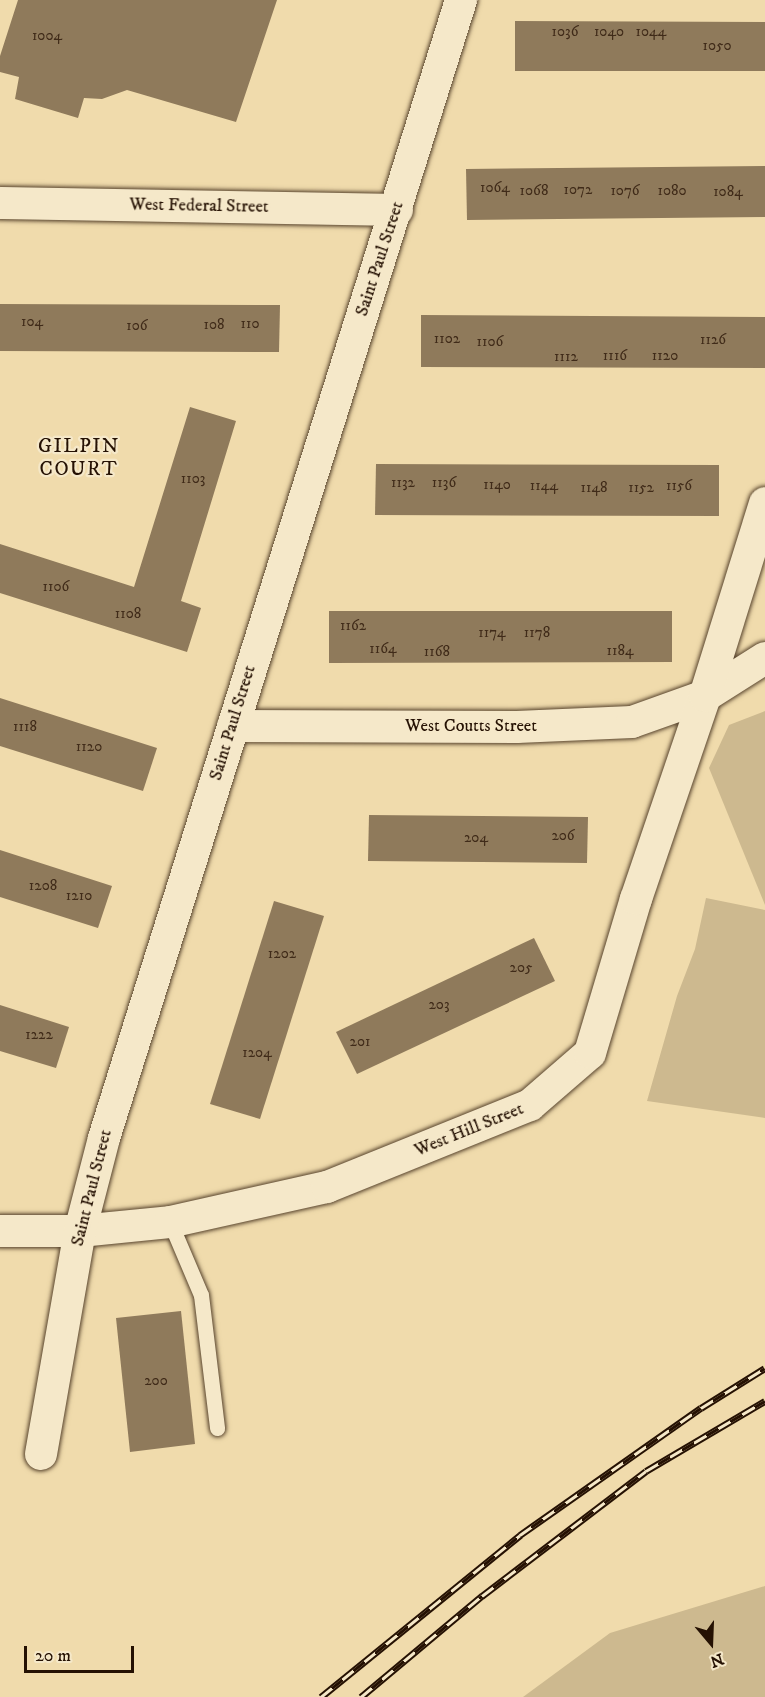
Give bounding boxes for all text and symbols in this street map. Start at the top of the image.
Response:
house number: 1036 [552,23,578,41]
house number: 1040 [594,23,624,41]
house number: 1044 [636,23,666,41]
house number: 1004 [32,27,62,45]
house number: 1050 [702,37,732,55]
house number: 1064 [480,179,510,197]
house number: 1072 [564,181,592,199]
house number: 1068 [520,182,548,200]
house number: 1076 [610,182,640,200]
house number: 1080 [657,182,687,200]
house number: 1084 [713,183,743,201]
street label: West Federal Street [129,194,269,218]
street label: Saint Paul Street [351,199,409,319]
house number: 104 [21,313,43,331]
house number: 110 [240,315,260,333]
house number: 108 [203,316,225,334]
house number: 106 [126,317,148,335]
house number: 1102 [434,330,460,348]
house number: 1126 [700,331,726,349]
house number: 1106 [477,333,503,351]
house number: 1116 [603,347,627,365]
house number: 1120 [652,347,678,365]
house number: 1112 [554,348,578,366]
district label: GILPIN COURT [38,434,120,481]
house number: 1103 [181,470,205,488]
house number: 1132 [391,474,415,492]
house number: 1136 [432,474,456,492]
house number: 1140 [483,476,511,494]
house number: 1144 [530,477,558,495]
house number: 1156 [666,477,692,495]
house number: 1148 [580,479,608,497]
house number: 1152 [628,479,654,497]
house number: 1106 [43,578,69,596]
house number: 1108 [115,605,141,623]
house number: 1162 [340,617,366,635]
house number: 1174 [478,624,506,642]
house number: 1178 [524,624,550,642]
house number: 1164 [369,640,397,658]
house number: 1184 [606,642,634,660]
house number: 1168 [424,643,450,661]
street label: Saint Paul Street [205,663,261,783]
street label: West Coutts Street [405,715,537,737]
house number: 1118 [13,718,37,736]
house number: 1120 [76,738,102,756]
house number: 206 [551,827,575,845]
house number: 204 [464,829,488,847]
house number: 1208 [29,877,57,895]
house number: 1210 [66,887,92,905]
house number: 1202 [268,945,296,963]
house number: 205 [510,959,532,977]
house number: 203 [428,996,450,1014]
house number: 1222 [25,1026,53,1044]
house number: 201 [350,1033,370,1051]
house number: 1204 [242,1044,272,1062]
street label: West Hill Street [411,1098,527,1162]
street label: Saint Paul Street [67,1128,117,1248]
house number: 200 [144,1372,168,1390]
north arrow [681,1613,741,1673]
scale bar [27,1634,136,1672]
text: 20 m [35,1645,71,1667]
text: N [707,1648,726,1672]

